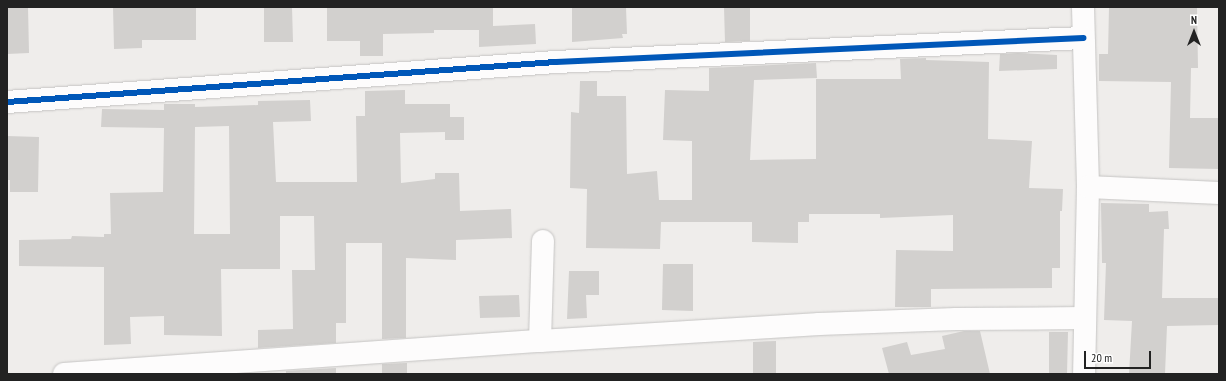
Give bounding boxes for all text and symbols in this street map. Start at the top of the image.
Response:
north arrow [1174,12,1214,52]
text: N [1191,13,1197,27]
scale bar [1086,343,1153,369]
text: 20 m [1091,350,1112,365]

